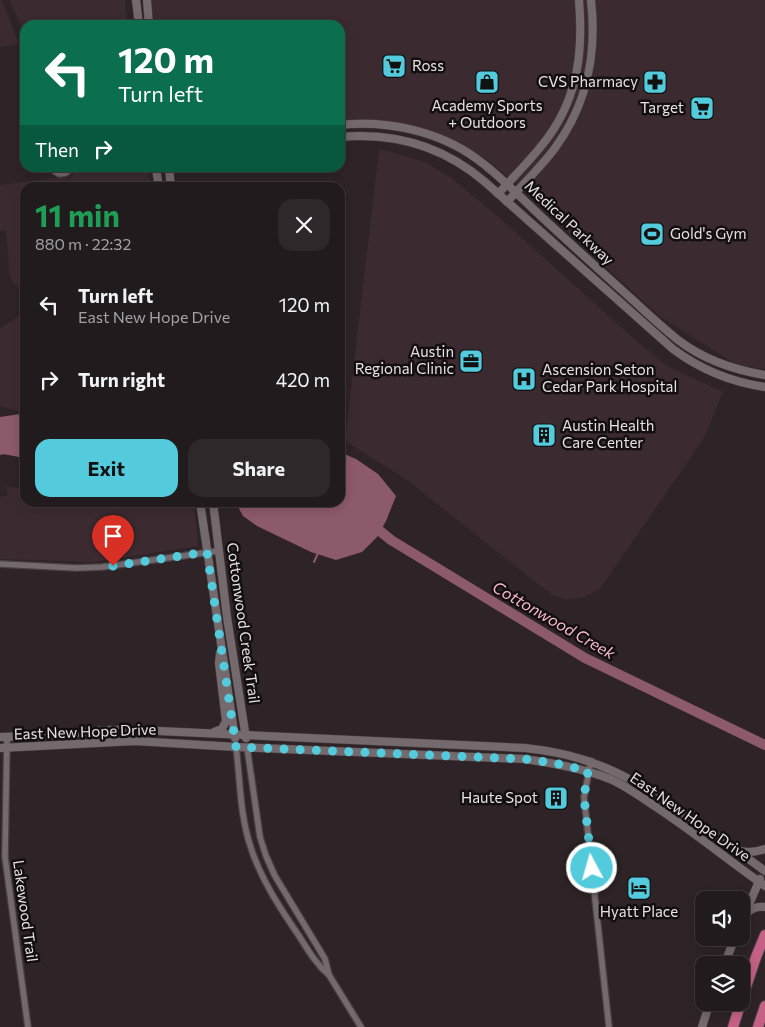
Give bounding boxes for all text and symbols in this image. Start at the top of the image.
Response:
text: 120 m [118,37,214,80]
icon: left [35,40,100,105]
supermarket icon: Ross [381,53,407,79]
place label: Ross [412,56,444,74]
shop icon: Academy Sports + Outdoors [474,69,500,95]
pharmacy icon: CVS Pharmacy [642,69,668,95]
place label: CVS Pharmacy [538,72,638,90]
text: Turn left [118,80,203,107]
supermarket icon: Target [689,95,715,121]
place label: Academy Sports + Outdoors [432,96,543,131]
place label: Target [640,98,684,116]
icon: right [89,135,117,163]
text: Then [35,138,79,161]
street label: Medical Parkway [521,176,618,268]
text: 11 min [35,196,120,233]
button: close [278,199,330,251]
sports icon: Gold's Gym [639,221,665,247]
place label: Gold's Gym [670,224,747,242]
text: 880 m · 22:32 [35,234,131,253]
text: Turn left [78,284,153,307]
icon: left [35,291,63,319]
text: 120 m [279,293,330,316]
text: East New Hope Drive [78,307,230,326]
place label: Austin Regional Clinic [355,342,454,377]
office icon: Austin Regional Clinic [458,348,484,374]
place label: Ascension Seton Cedar Park Hospital [542,360,677,395]
icon: right [35,366,63,394]
hospital icon: Ascension Seton Cedar Park Hospital [511,366,537,392]
text: Turn right [78,368,165,391]
text: 420 m [276,368,330,391]
place label: Austin Health Care Center [562,416,654,451]
building icon: Austin Health Care Center [531,422,557,448]
button: Exit [35,439,178,497]
button: Share [188,439,330,497]
pin [92,515,134,566]
icon: arrive [99,522,127,550]
street label: Cottonwood Creek Trail [224,541,264,705]
water label: Cottonwood Creek [490,577,619,663]
street label: East New Hope Drive [13,720,157,742]
street label: East New Hope Drive [627,768,754,864]
building icon: Haute Spot [543,785,569,811]
place label: Haute Spot [461,788,538,806]
position arrow [565,841,617,893]
street label: Lakewood Trail [10,859,42,963]
hotel icon: Hyatt Place [626,875,652,901]
map controls [695,891,750,1011]
button: sound [695,891,750,946]
place label: Hyatt Place [600,902,678,920]
button: layers [695,956,750,1011]

